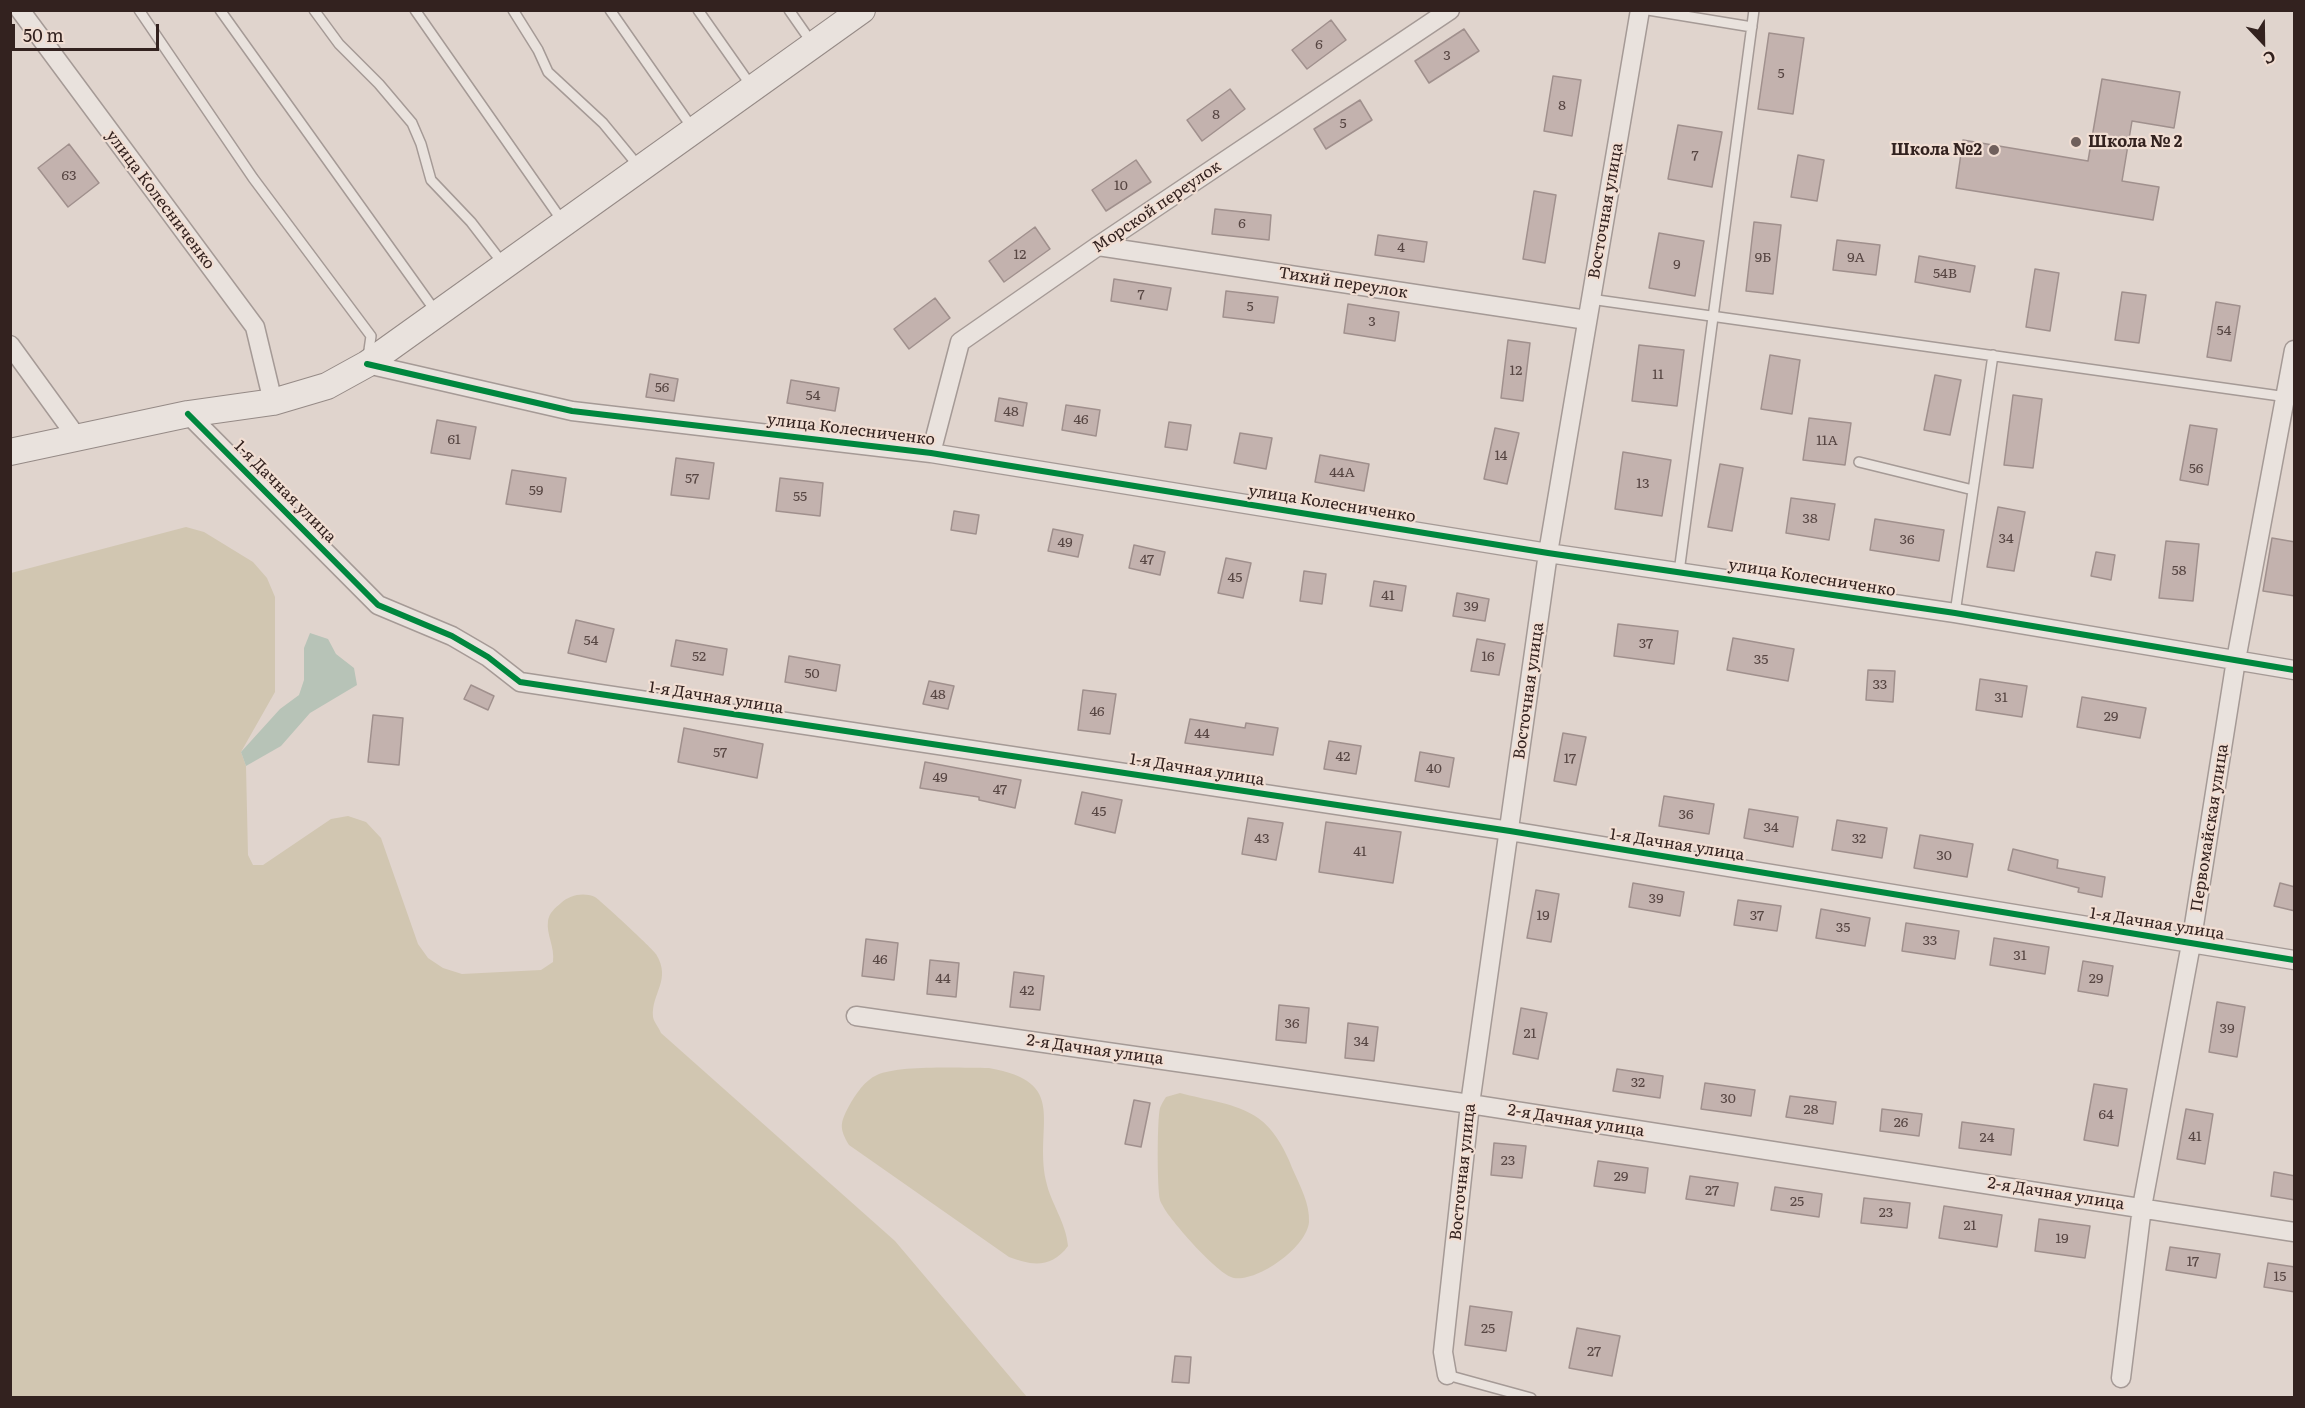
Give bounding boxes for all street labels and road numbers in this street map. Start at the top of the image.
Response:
street label: улица Колесниченко [101,127,219,273]
street label: Восточная улица [1585,141,1627,281]
street label: Морской переулок [1089,157,1225,257]
street label: Тихий переулок [1277,263,1409,303]
street label: улица Колесниченко [766,410,936,450]
street label: 1-я Дачная улица [230,437,340,547]
street label: улица Колесниченко [1247,481,1417,527]
street label: улица Колесниченко [1727,555,1897,601]
street label: Восточная улица [1510,621,1548,761]
street label: 1-я Дачная улица [647,678,785,718]
street label: Первомайская улица [2187,743,2233,913]
street label: 1-я Дачная улица [1128,750,1266,790]
street label: 1-я Дачная улица [1608,825,1746,865]
street label: 1-я Дачная улица [2088,904,2226,944]
street label: 2-я Дачная улица [1025,1031,1165,1069]
street label: 2-я Дачная улица [1506,1101,1646,1141]
street label: Восточная улица [1446,1102,1480,1242]
street label: 2-я Дачная улица [1986,1174,2126,1214]

